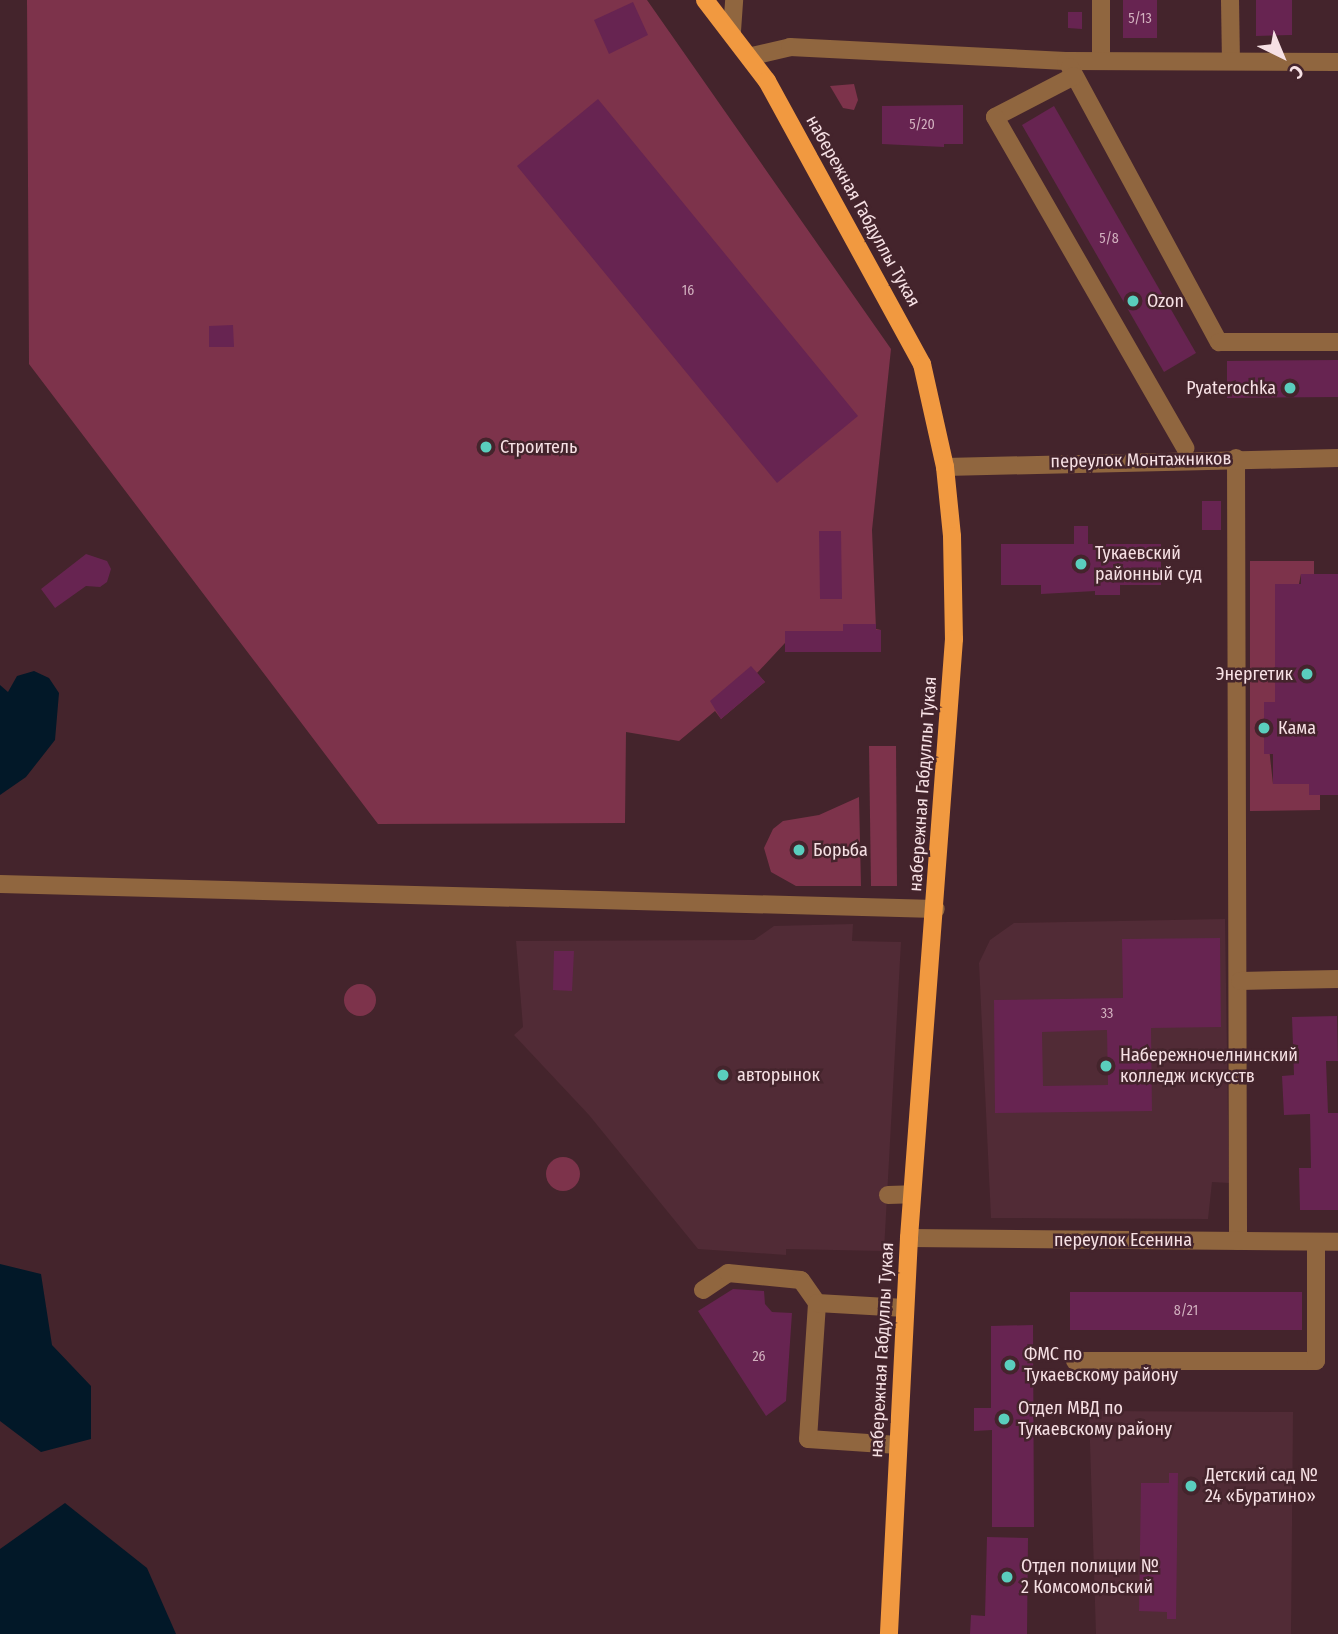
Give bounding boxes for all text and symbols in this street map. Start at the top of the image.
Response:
house number: 5/13 [1128,11,1152,27]
north arrow [1247,21,1317,91]
text: С [1285,60,1308,84]
street label: набережная Габдуллы Тукая [801,111,925,311]
house number: 5/20 [909,117,935,133]
house number: 5/8 [1099,231,1119,247]
house number: 16 [682,283,694,299]
place label: Ozon [1147,290,1184,312]
marker: Ozon [1125,293,1141,309]
place label: Pyaterochka [1186,377,1276,399]
marker: Pyaterochka [1282,380,1298,396]
place label: Строитель [500,436,577,458]
marker: Строитель [478,439,494,455]
street label: переулок Монтажников [1050,448,1232,472]
place label: Тукаевский районный суд [1095,543,1202,586]
marker: Тукаевский районный суд [1073,556,1089,572]
place label: Энергетик [1216,663,1293,685]
marker: Энергетик [1299,666,1315,682]
street label: набережная Габдуллы Тукая [905,676,941,892]
place label: Кама [1278,717,1316,739]
marker: Кама [1256,720,1272,736]
place label: Борьба [813,839,868,861]
marker: Борьба [791,842,807,858]
house number: 33 [1101,1006,1113,1022]
place label: Набережночелнинский колледж искусств [1120,1045,1298,1088]
marker: Набережночелнинский колледж искусств [1098,1058,1114,1074]
place label: авторынок [737,1064,820,1086]
marker: авторынок [715,1067,731,1083]
street label: переулок Есенина [1054,1229,1192,1251]
street label: набережная Габдуллы Тукая [866,1242,898,1458]
house number: 8/21 [1174,1303,1198,1319]
place label: ФМС по Тукаевскому району [1024,1344,1178,1386]
house number: 26 [752,1349,766,1365]
marker: ФМС по Тукаевскому району [1002,1357,1018,1373]
place label: Отдел МВД по Тукаевскому району [1018,1398,1172,1440]
marker: Отдел МВД по Тукаевскому району [996,1411,1012,1427]
place label: Детский сад № 24 «Буратино» [1205,1465,1318,1508]
marker: Детский сад № 24 «Буратино» [1183,1478,1199,1494]
place label: Отдел полиции № 2 Комсомольский [1021,1556,1159,1598]
marker: Отдел полиции № 2 Комсомольский [999,1569,1015,1585]

